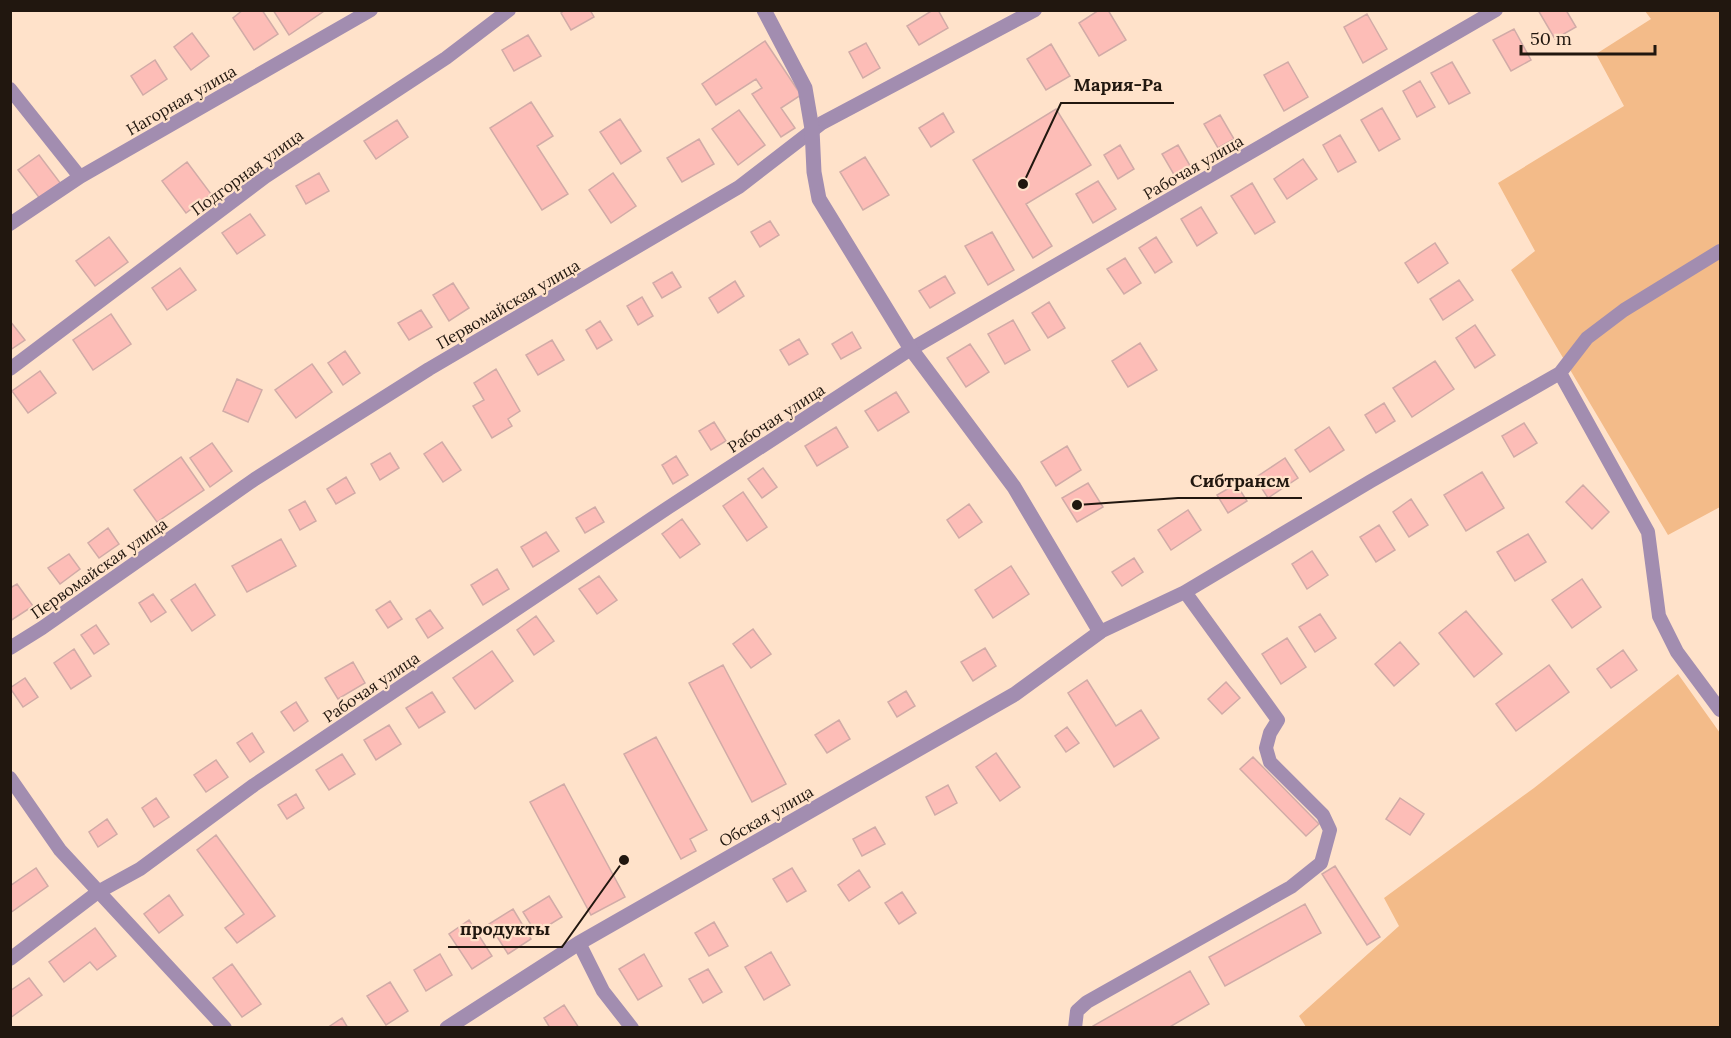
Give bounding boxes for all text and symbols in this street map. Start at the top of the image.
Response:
scale bar [1521,18,1654,56]
text: 50 m [1530,27,1572,50]
street label: Нагорная улица [122,60,240,140]
callout: Мария-Ра [1061,67,1174,103]
text: Мария-Ра [1073,73,1163,96]
street label: Подгорная улица [187,125,307,219]
street label: Рабочая улица [1139,130,1247,204]
street label: Первомайская улица [433,255,583,353]
street label: Рабочая улица [724,379,828,457]
callout: Сибтрансм [1178,462,1302,498]
text: Сибтрансм [1190,469,1290,492]
street label: Первомайская улица [27,513,171,623]
street label: Рабочая улица [319,647,423,727]
street label: Обская улица [715,781,817,851]
callout: продукты [448,911,562,947]
text: продукты [460,917,550,940]

